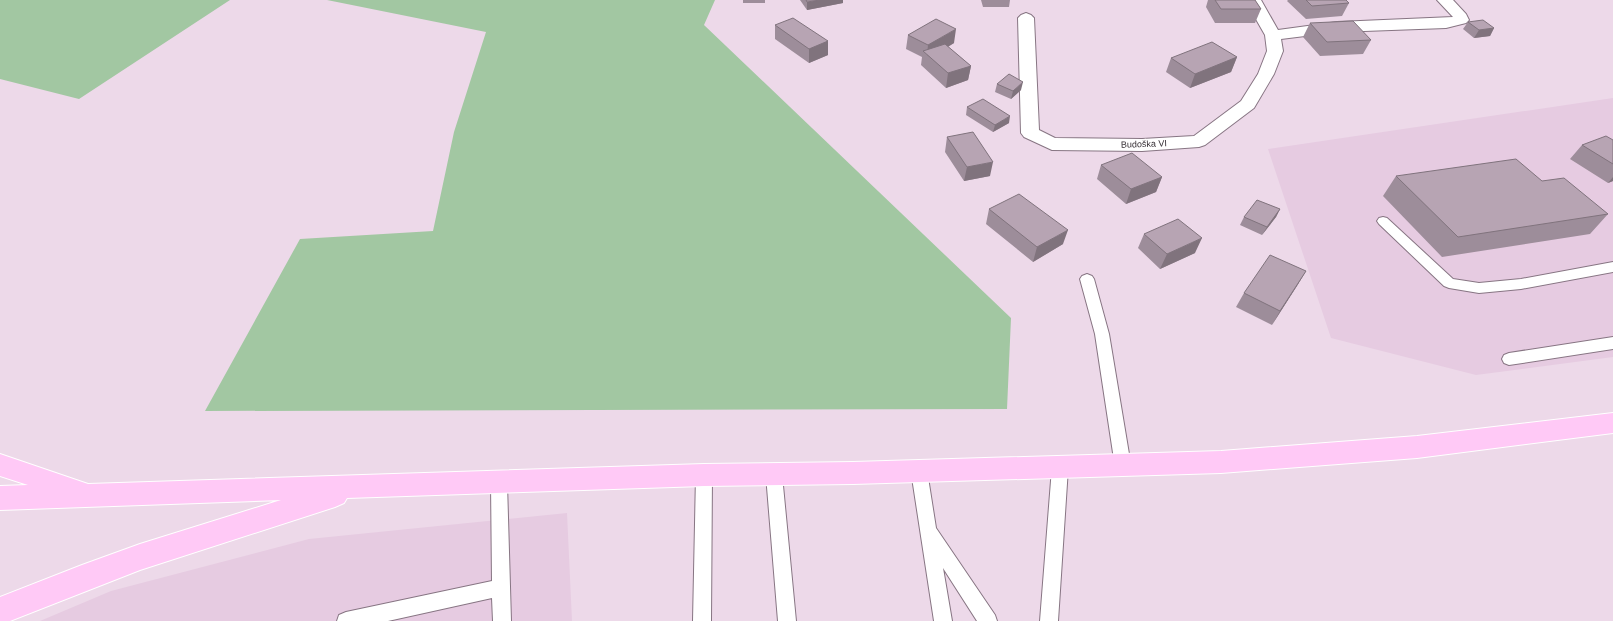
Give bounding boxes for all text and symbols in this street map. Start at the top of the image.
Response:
street label: Budoška VI [1121,138,1167,150]

